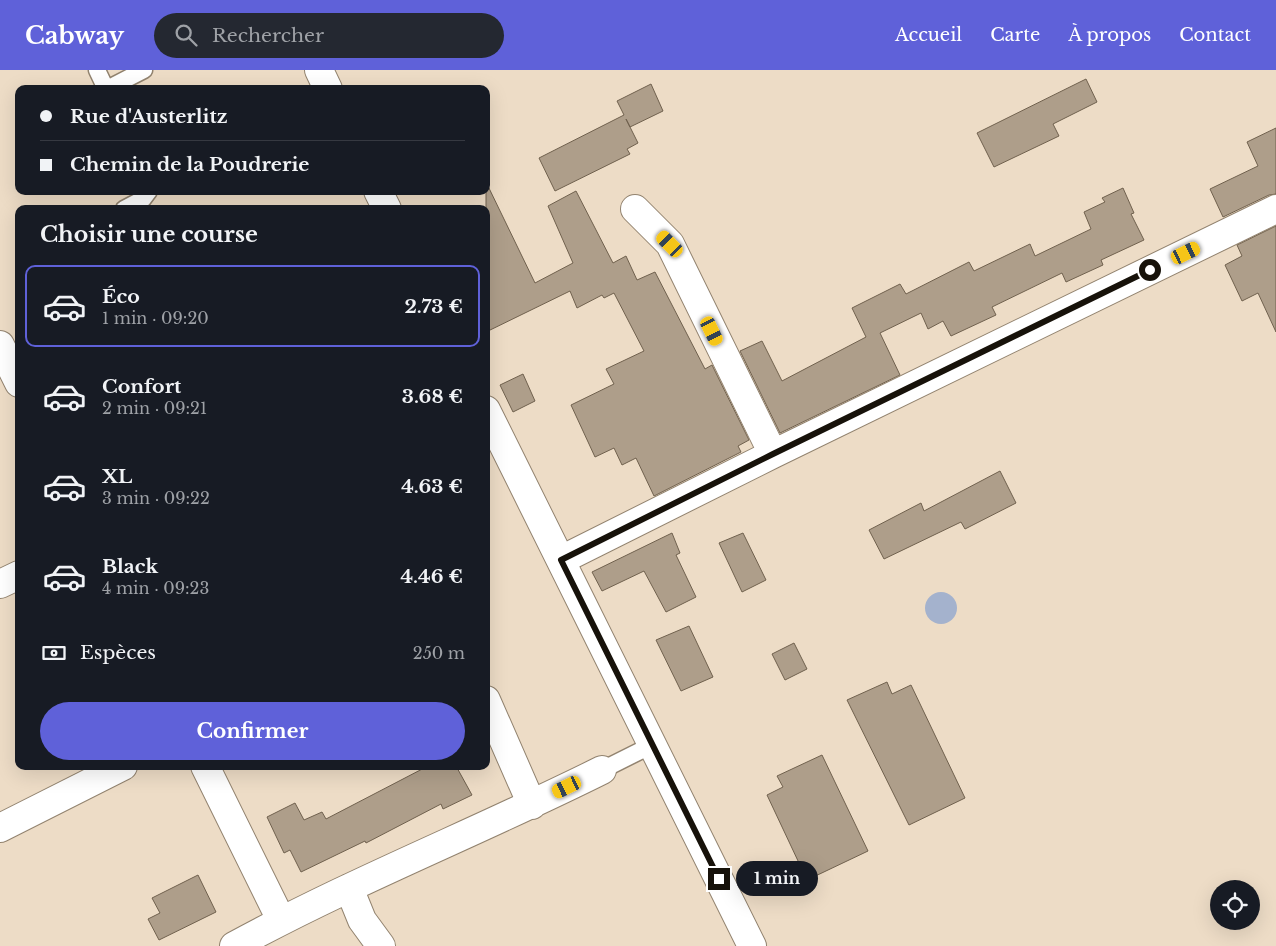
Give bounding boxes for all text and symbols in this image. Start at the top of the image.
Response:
search box [154,13,504,58]
text: Cabway [25,21,124,50]
icon: search [172,21,200,49]
text: Rechercher [212,24,324,47]
text: Accueil [895,24,962,46]
text: Carte [990,24,1040,46]
text: À propos [1068,24,1151,46]
text: Contact [1179,24,1251,46]
text: Rue d'Austerlitz [70,105,227,128]
text: Chemin de la Poudrerie [70,153,309,176]
text: Choisir une course [40,221,258,248]
car [654,228,685,260]
car [1169,240,1202,266]
route start [1139,259,1161,281]
icon: car [42,284,87,329]
text: Éco [102,285,140,308]
text: 2.73 € [404,295,463,318]
text: 1 min · 09:20 [102,308,209,328]
car [698,314,725,348]
icon: car [42,374,87,419]
text: Confort [102,375,181,398]
text: 3.68 € [402,385,463,408]
text: 2 min · 09:21 [102,398,207,418]
icon: car [42,464,87,509]
text: XL [102,465,132,488]
text: 4.63 € [401,475,463,498]
text: 3 min · 09:22 [102,488,210,508]
icon: car [42,554,87,599]
text: Black [102,555,158,578]
text: 4.46 € [400,565,463,588]
text: 4 min · 09:23 [102,578,209,598]
icon: cash [40,639,68,667]
text: Espèces [80,641,156,664]
text: 250 m [413,643,465,663]
button: Confirmer [40,702,465,760]
car [550,774,583,800]
callout: 1 min [736,862,819,896]
route end [708,868,730,890]
text: 1 min [754,868,800,888]
map controls [1210,880,1260,930]
button: locate [1210,880,1260,930]

